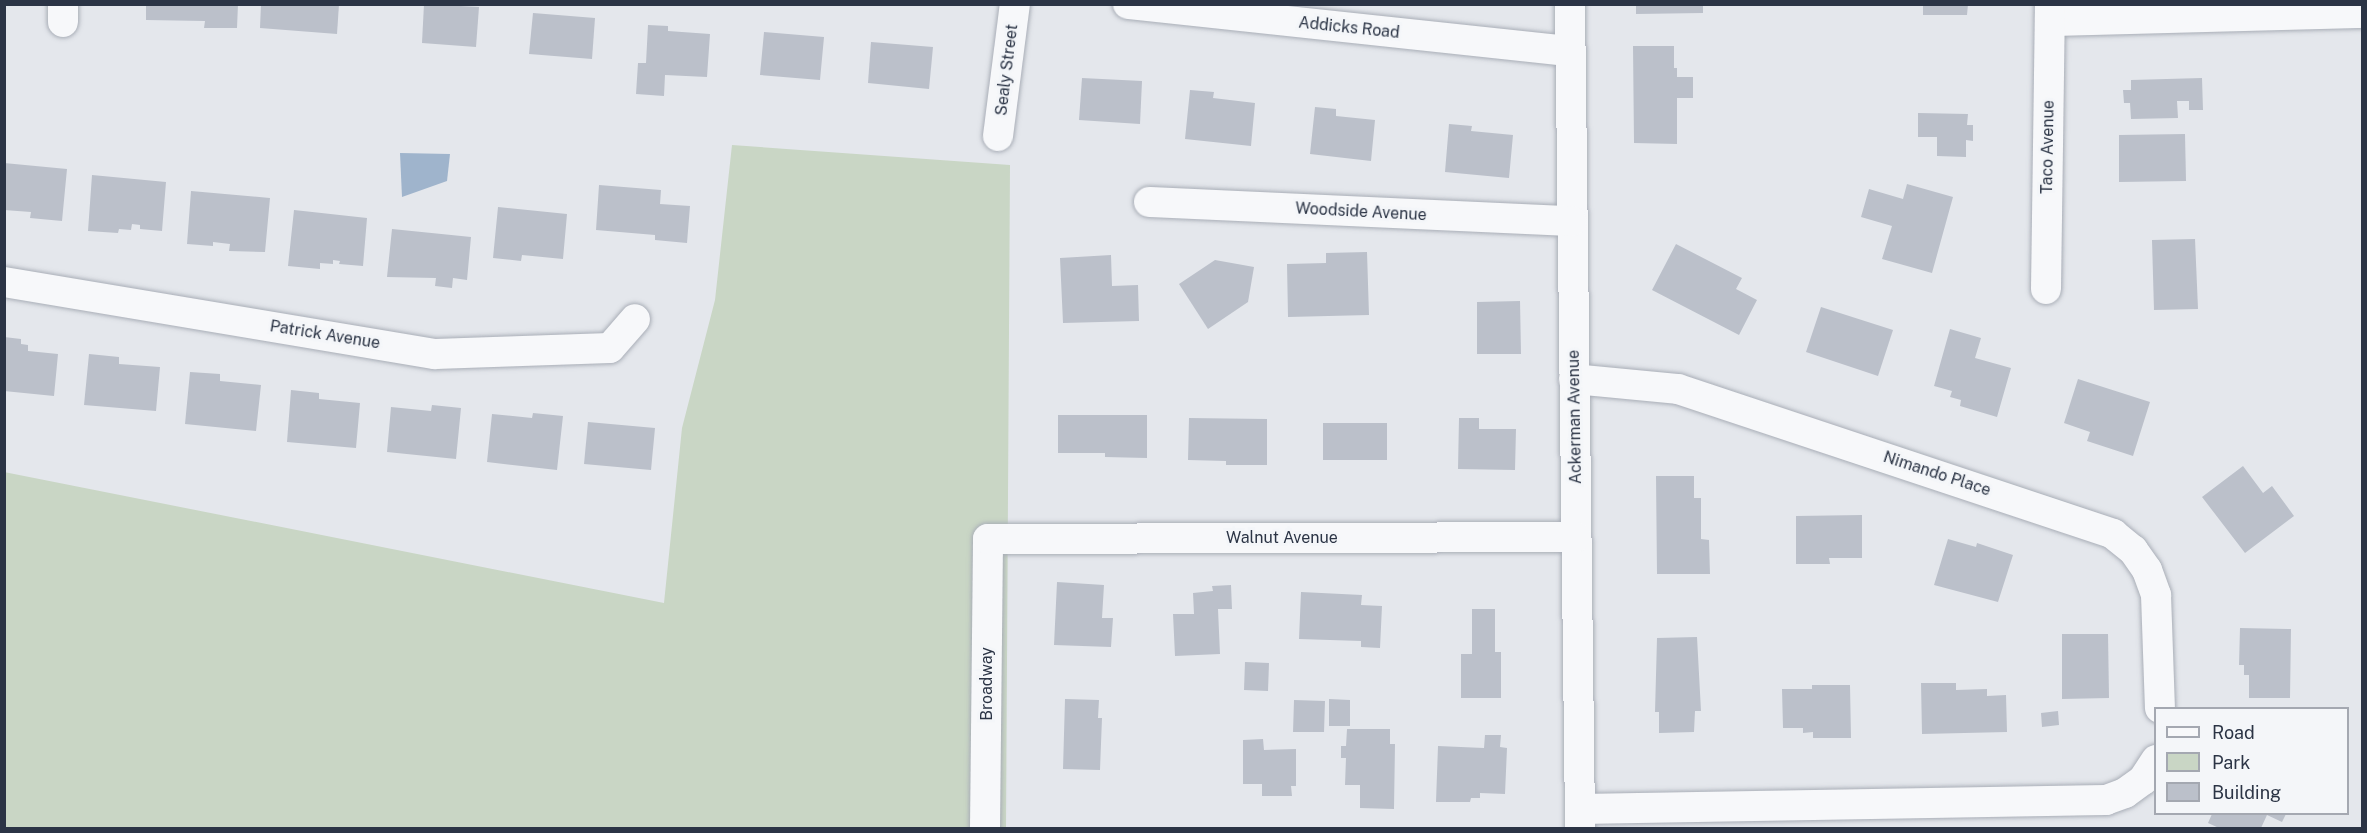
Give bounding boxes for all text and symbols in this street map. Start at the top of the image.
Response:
street label: Addicks Road [1297,13,1401,43]
street label: Sealy Street [992,23,1022,117]
street label: Taco Avenue [2038,100,2058,194]
street label: Woodside Avenue [1295,199,1427,225]
street label: Patrick Avenue [268,317,382,353]
street label: Ackerman Avenue [1564,350,1586,484]
street label: Nimando Place [1881,448,1993,500]
street label: Walnut Avenue [1226,528,1338,548]
street label: Broadway [977,647,997,721]
legend [2154,707,2349,815]
text: Road [2212,722,2255,743]
text: Park [2212,752,2250,773]
text: Building [2212,782,2281,803]

